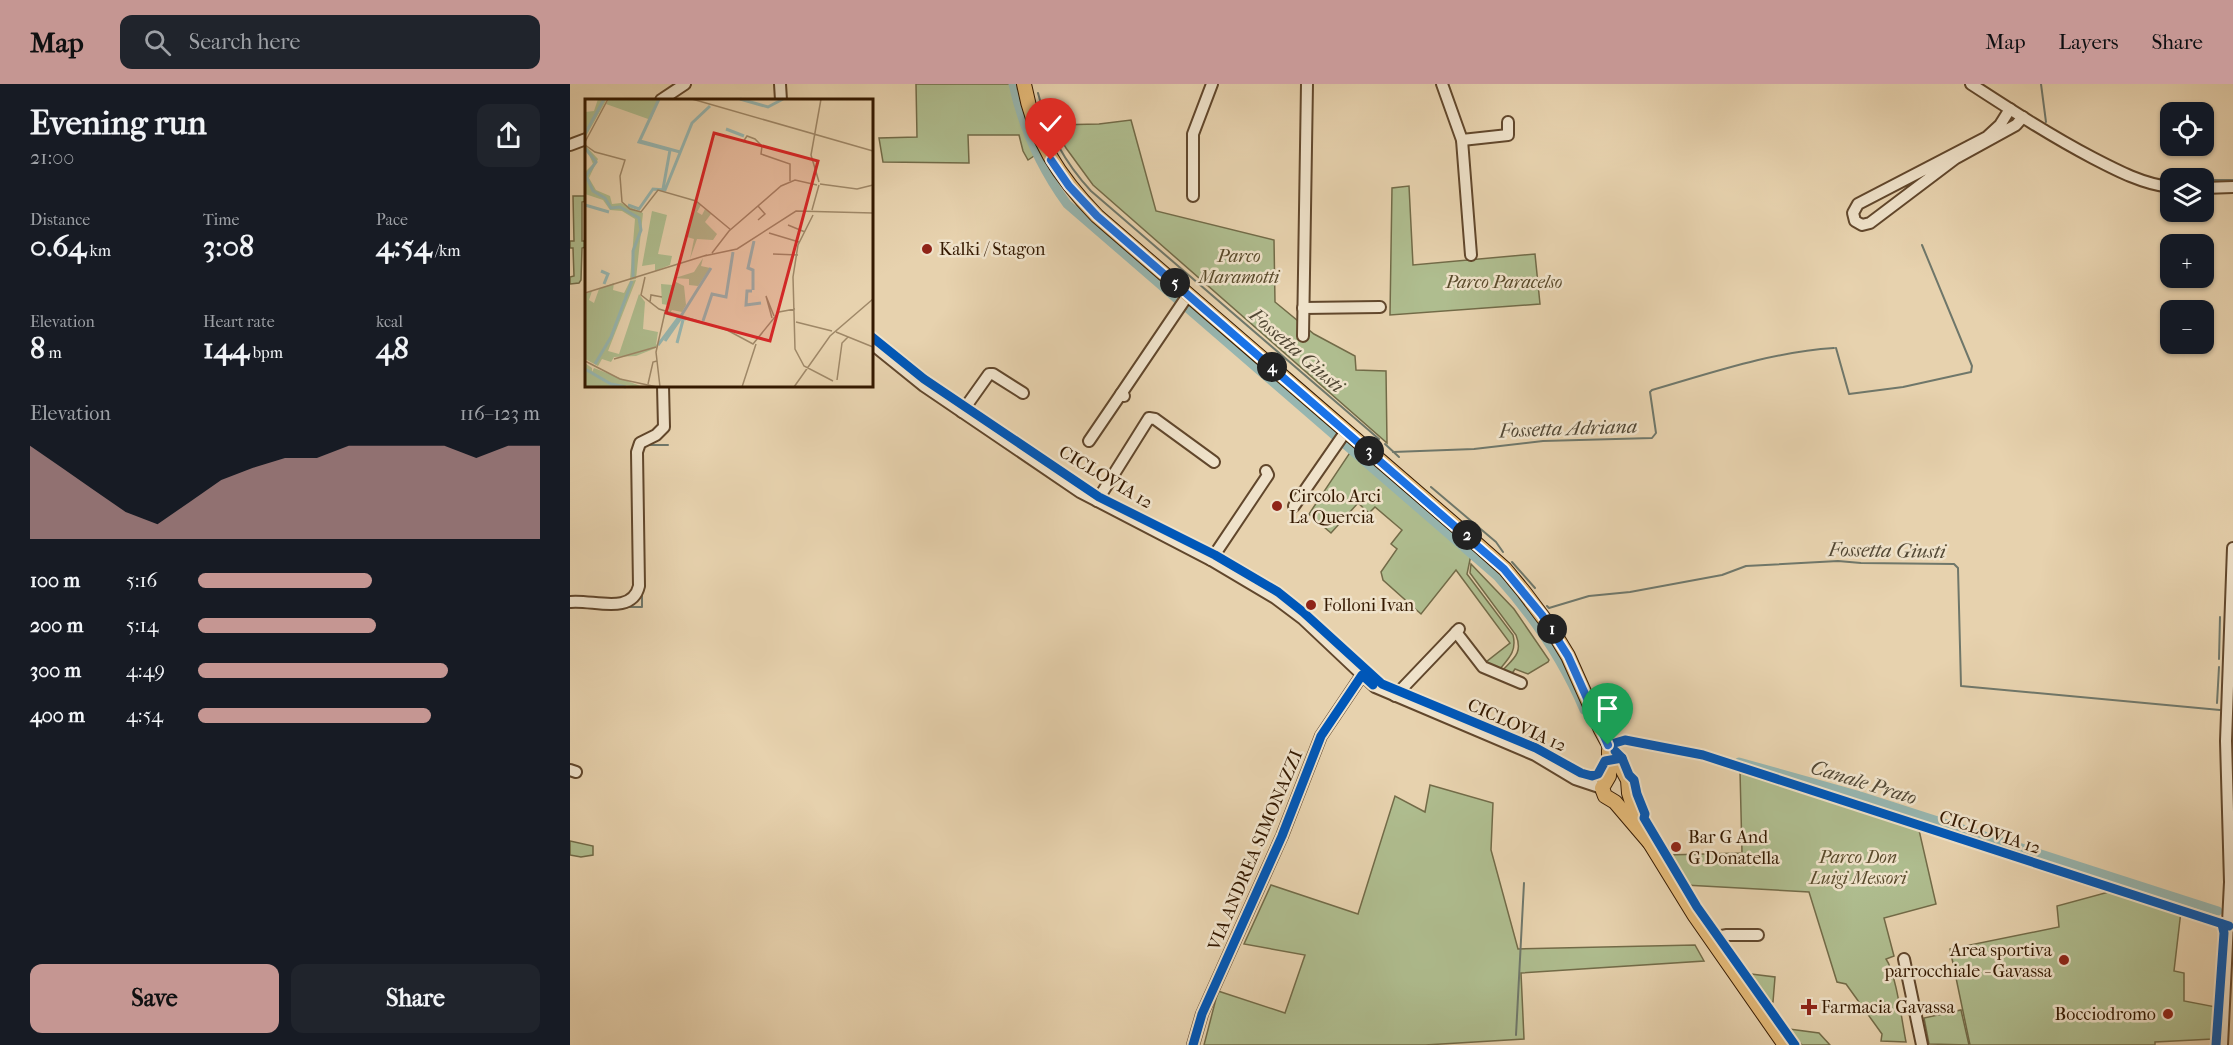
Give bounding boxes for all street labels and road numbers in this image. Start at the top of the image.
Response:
street label: CICLOVIA 12 [1055,441,1156,514]
street label: CICLOVIA 12 [1464,694,1569,757]
street label: VIA ANDREA SIMONAZZI [1203,747,1307,955]
street label: CICLOVIA 12 [1936,806,2043,859]

